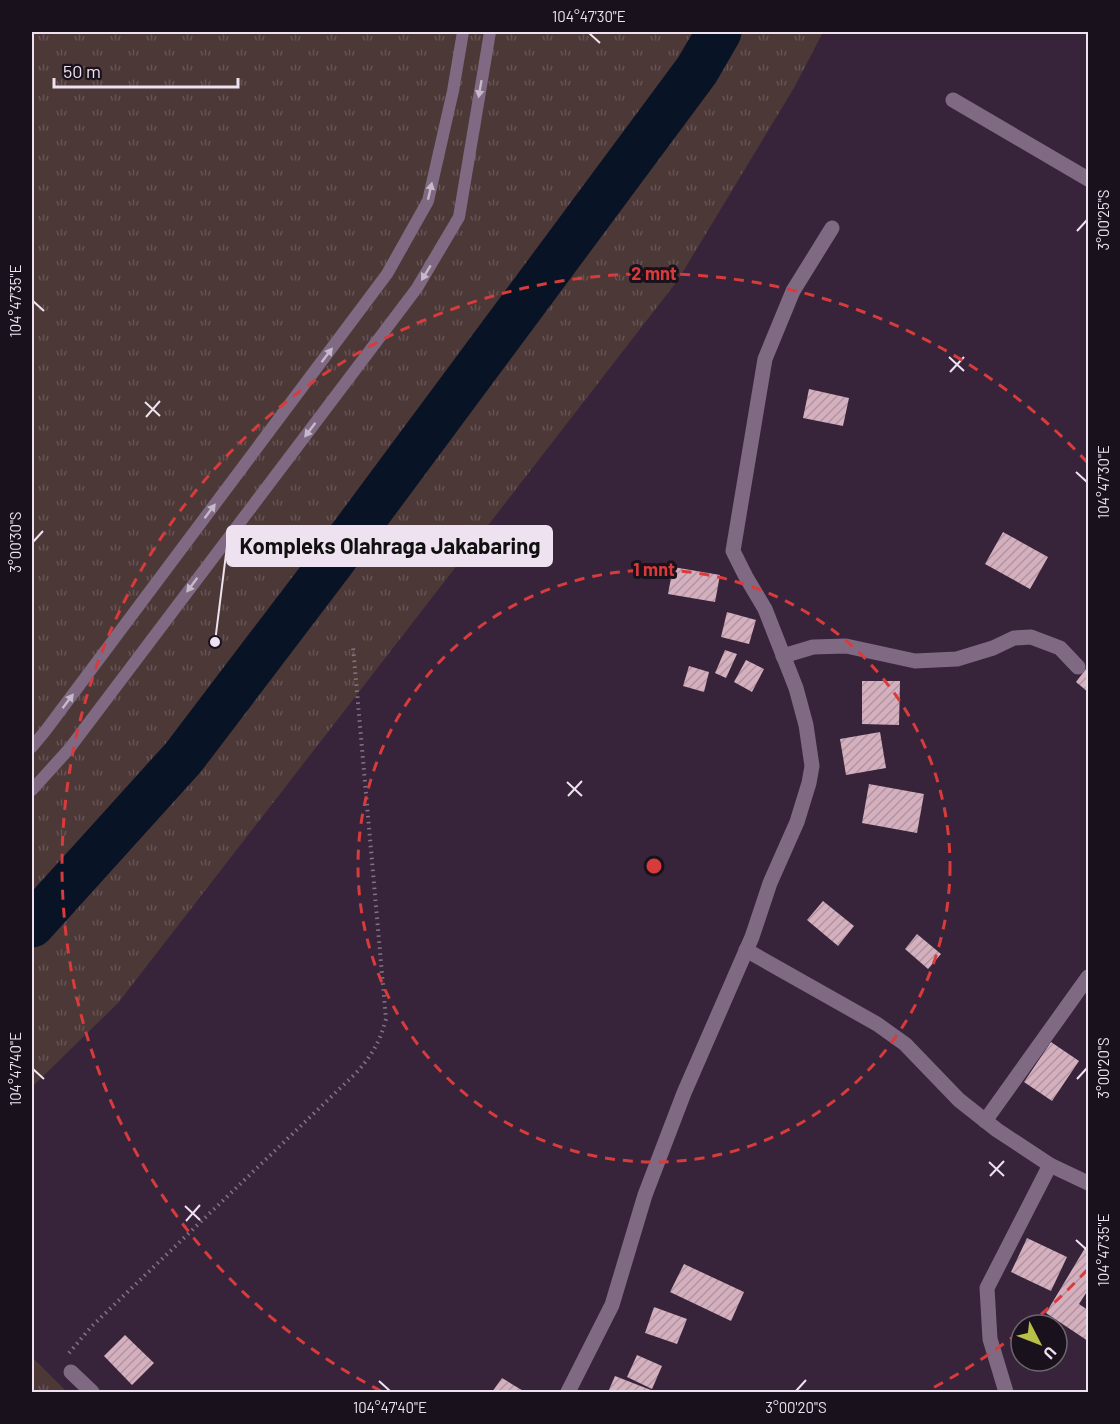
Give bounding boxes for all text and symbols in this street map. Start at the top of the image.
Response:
text: 104°47'30"E [552,7,626,25]
scale bar [54,51,238,89]
text: 50 m [63,60,101,82]
one-way arrow [475,80,484,99]
one-way arrow [425,182,435,200]
text: 3°00'25"S [1094,190,1112,250]
text: 2 mnt [631,262,677,284]
text: 104°47'35"E [6,264,24,338]
one-way arrow [421,265,431,282]
one-way arrow [320,348,332,363]
one-way arrow [303,422,316,438]
text: 104°47'30"E [1094,445,1112,519]
one-way arrow [204,504,216,520]
text: 3°00'30"S [6,511,24,573]
callout: Kompleks Olahraga Jakabaring [227,526,552,566]
text: Kompleks Olahraga Jakabaring [240,532,540,558]
text: 1 mnt [633,558,675,580]
one-way arrow [186,577,198,593]
one-way arrow [62,693,74,709]
centre of rings [644,856,664,876]
text: 104°47'40"E [6,1032,24,1106]
text: 3°00'20"S [1094,1037,1112,1099]
text: 104°47'35"E [1094,1213,1112,1287]
north arrow [1009,1313,1069,1373]
text: U [1040,1343,1061,1363]
text: 104°47'40"E [353,1398,427,1416]
text: 3°00'20"S [765,1398,827,1416]

